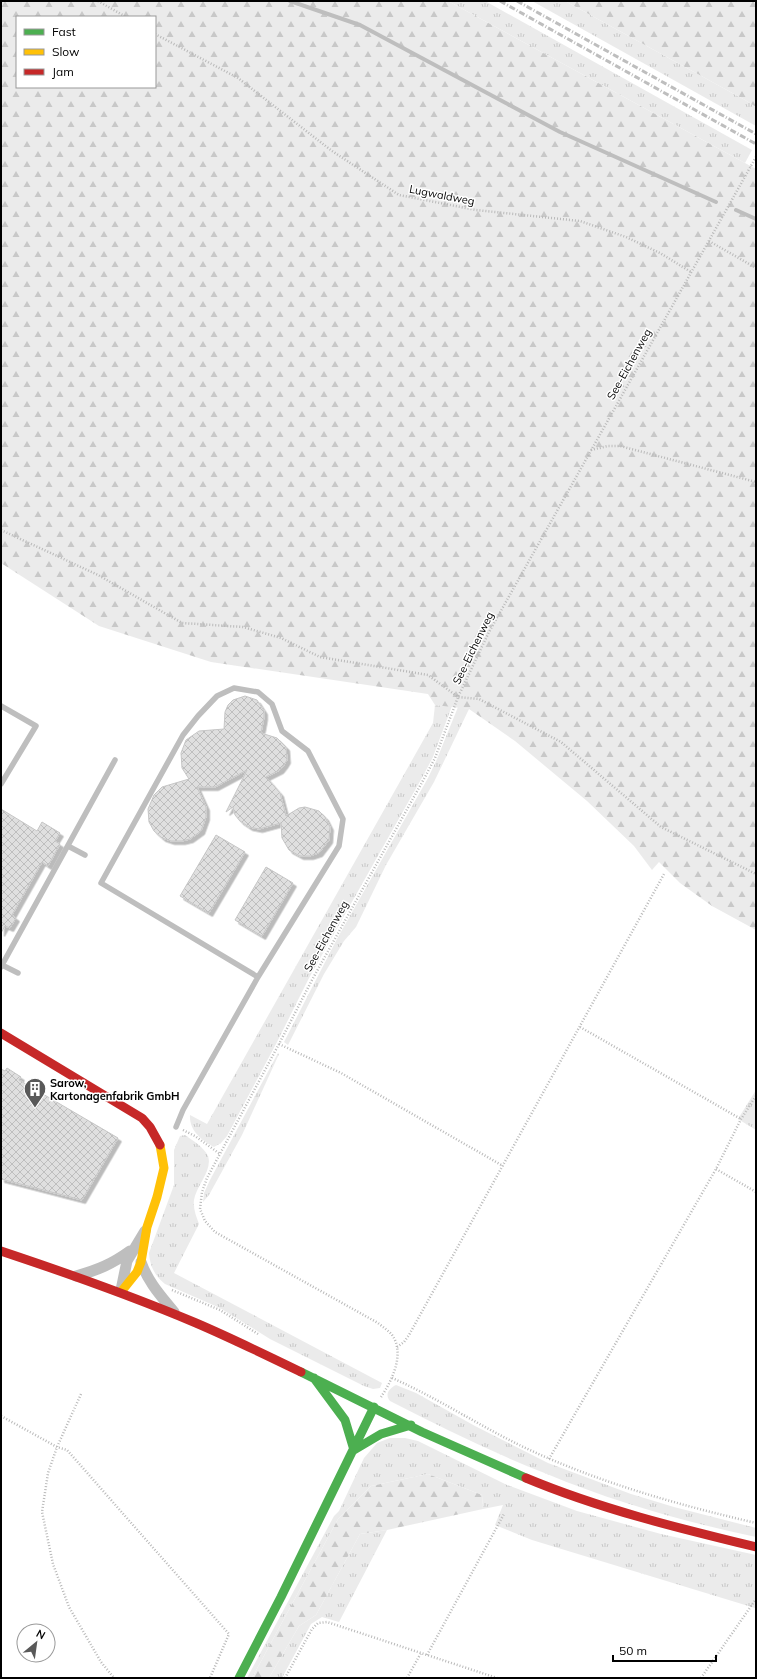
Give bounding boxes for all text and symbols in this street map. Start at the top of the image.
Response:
legend [16,16,156,88]
text: Fast [52,24,76,39]
text: Slow [52,44,80,59]
text: Jam [52,64,74,79]
street label: Lugwaldweg [408,182,476,208]
street label: See-Eichenweg [604,326,654,402]
street label: See-Eichenweg [449,609,497,687]
street label: See-Eichenweg [301,898,351,974]
building icon: Sarow, Kartonagenfabrik GmbH [22,1076,48,1109]
place label: Sarow, Kartonagenfabrik GmbH [50,1076,180,1103]
north arrow [16,1623,56,1663]
text: N [34,1626,48,1642]
scale bar [613,1637,716,1663]
text: 50 m [619,1643,647,1658]

